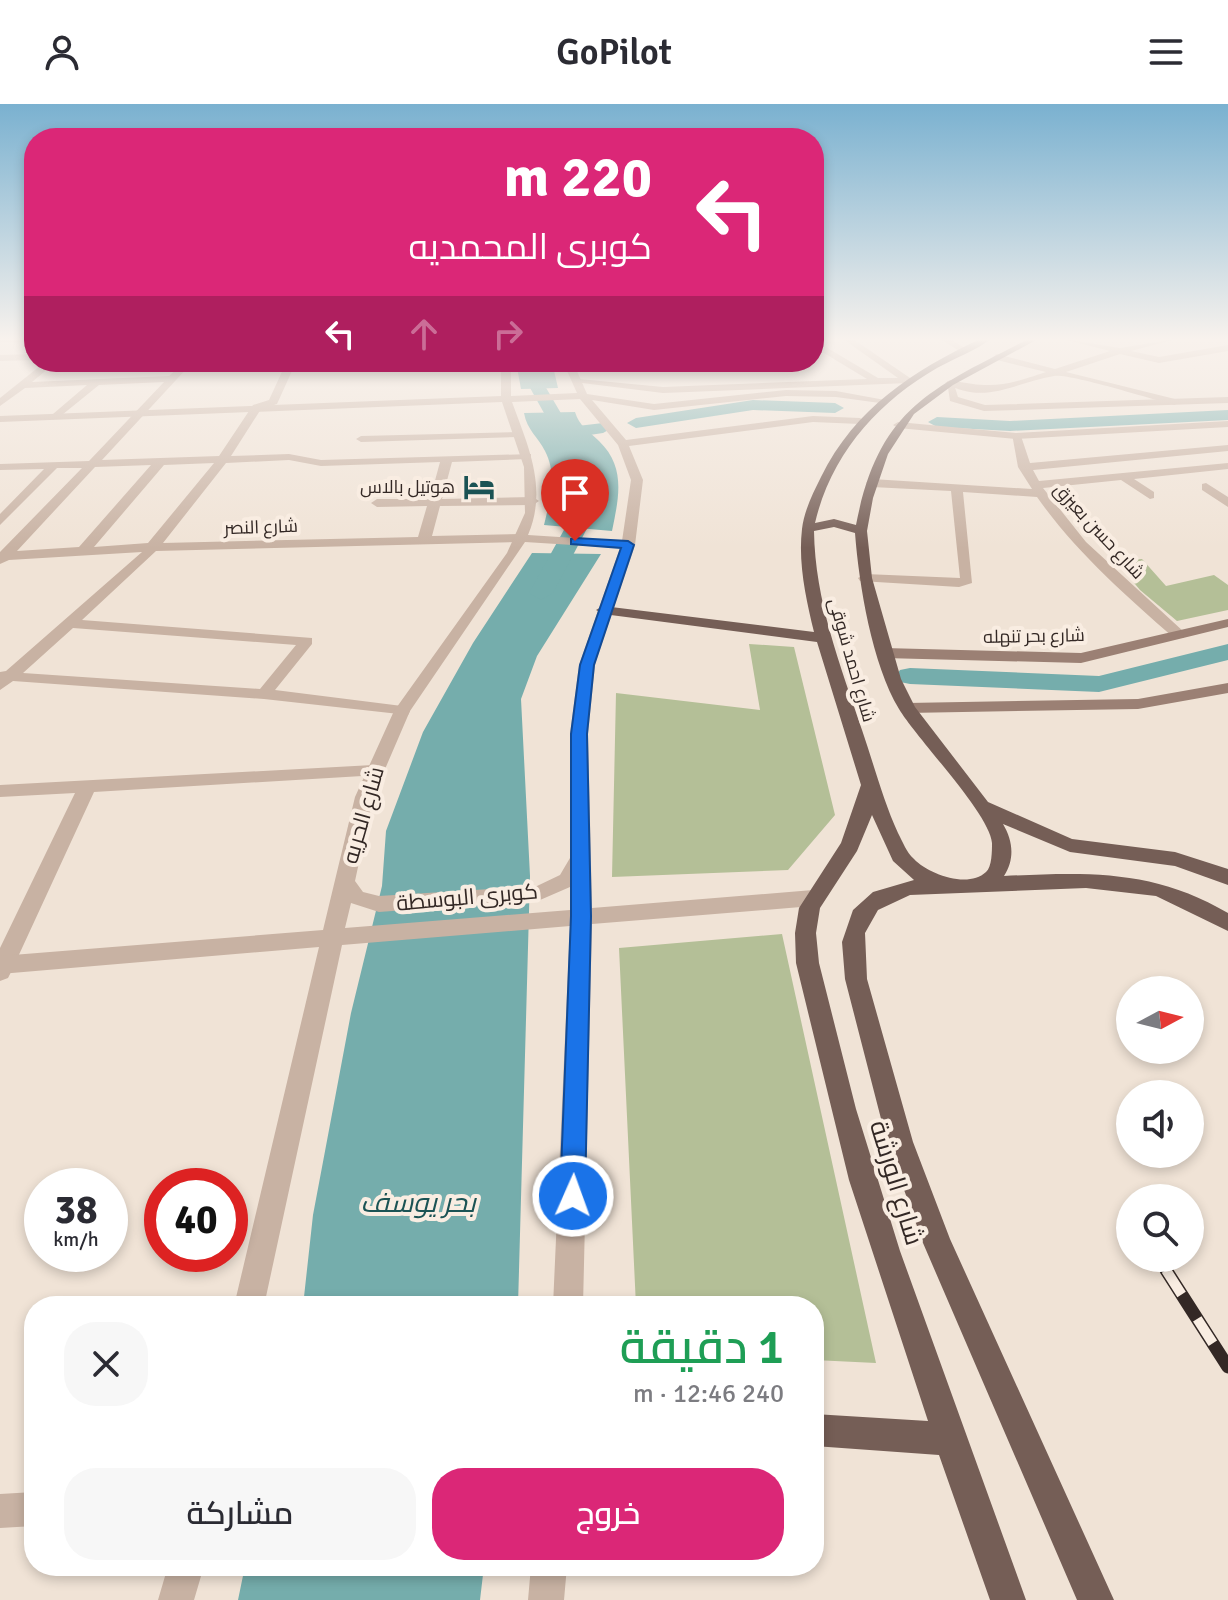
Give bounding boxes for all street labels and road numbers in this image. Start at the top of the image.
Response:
street label: شارع حسن بعيزق [1048,479,1149,584]
street label: شارع النصر [223,515,298,540]
street label: شارع احمد شوقى [823,595,880,725]
street label: شارع بحر تنهله [983,624,1085,649]
street label: شارع الحريه [336,763,391,867]
street label: كوبرى البوسطة [395,877,539,917]
street label: شارع الورشة [862,1117,930,1249]

